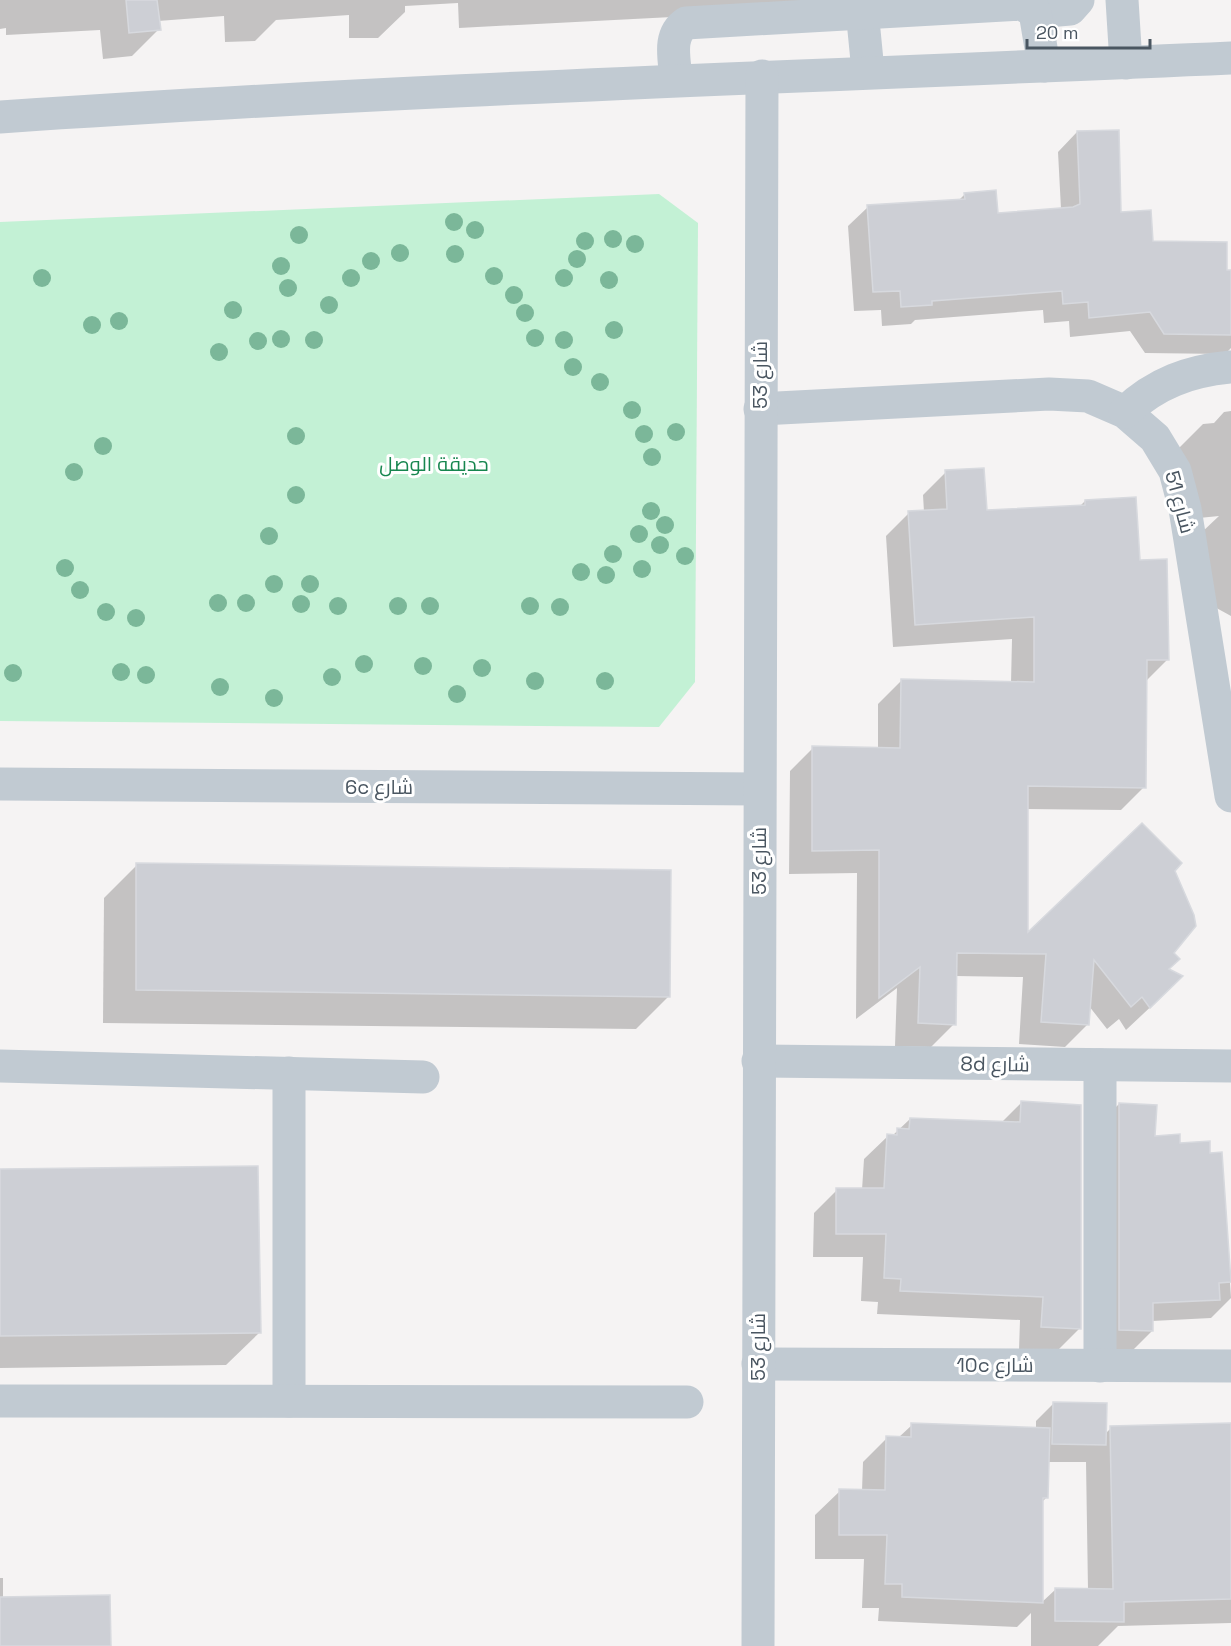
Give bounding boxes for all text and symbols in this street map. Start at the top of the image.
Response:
scale bar [1027,12,1150,50]
text: 20 m [1036,21,1079,44]
street label: شارع 53 [747,341,774,409]
park label: حديقة الوصل [379,451,489,477]
street label: شارع 51 [1158,468,1201,537]
street label: 6c شارع [345,774,413,801]
street label: شارع 53 [746,827,773,895]
street label: 8d شارع [960,1050,1030,1079]
street label: شارع 53 [745,1313,772,1381]
street label: 10c شارع [956,1352,1034,1379]

